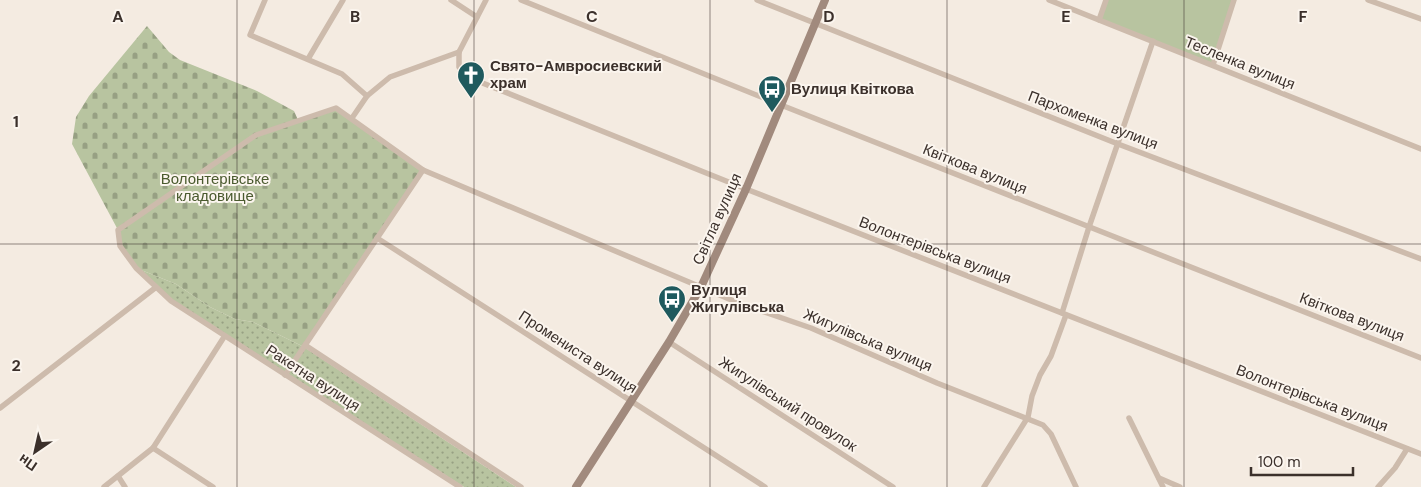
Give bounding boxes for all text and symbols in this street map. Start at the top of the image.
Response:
text: A [112,6,124,27]
text: B [350,6,360,27]
text: C [586,6,598,27]
text: D [823,6,835,27]
text: E [1061,6,1071,27]
text: F [1299,6,1308,27]
street label: Тесленка вулиця [1182,32,1298,94]
place label: Свято-Амвросиевский храм [490,56,662,93]
church icon: Свято-Амвросиевский храм [456,60,486,99]
bus stop icon: Вулиця Квіткова [757,74,787,113]
place label: Вулиця Квіткова [791,79,915,99]
street label: Пархоменка вулиця [1025,86,1161,154]
text: 1 [13,111,19,132]
street label: Квіткова вулиця [920,139,1030,199]
park label: Волонтерівське кладовище [161,169,269,206]
street label: Світла вулиця [688,170,746,268]
street label: Волонтерівська вулиця [856,212,1014,288]
place label: Вулиця Жигулівська [690,280,785,317]
bus stop icon: Вулиця Жигулівська [657,284,687,323]
street label: Квіткова вулиця [1297,288,1407,346]
street label: Жигулівська вулиця [801,304,935,376]
street label: Промениста вулиця [515,306,641,398]
street label: Ракетна вулиця [262,340,364,416]
street label: Жигулівський провулок [715,352,861,456]
text: 2 [11,355,21,376]
street label: Волонтерівська вулиця [1233,360,1391,436]
north arrow [10,427,60,477]
scale bar [1251,444,1354,476]
text: Пн [15,450,40,475]
text: 100 m [1258,452,1301,472]

